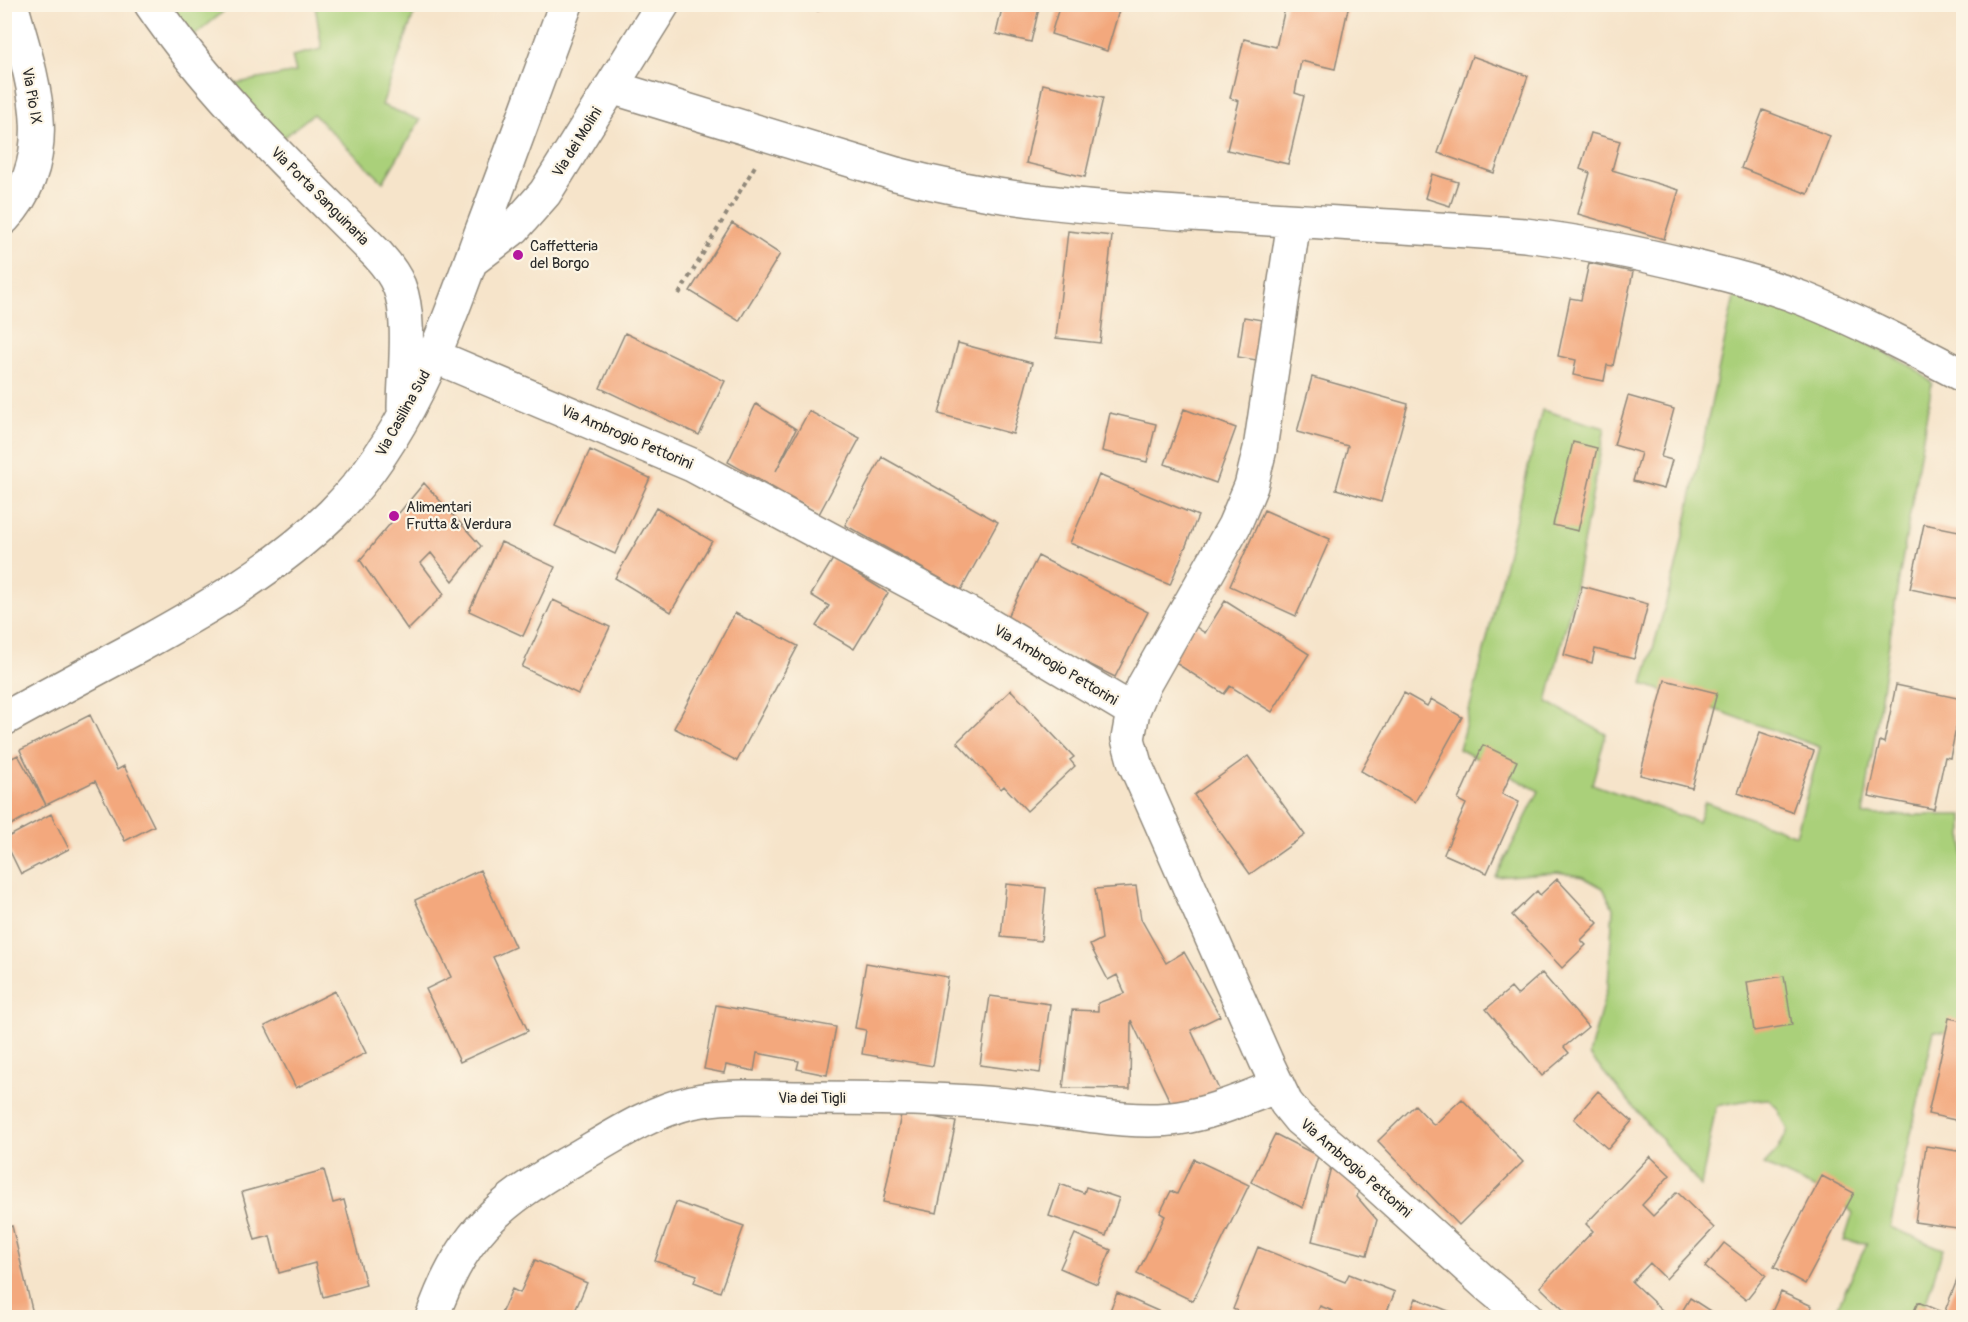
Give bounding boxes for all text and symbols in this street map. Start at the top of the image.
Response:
street label: Via Pio IX [17,66,46,126]
street label: Via dei Molini [548,104,607,181]
street label: Via Porta Sanguinaria [266,143,373,250]
place label: Caffetteria del Borgo [530,237,598,273]
marker: Caffetteria del Borgo [511,248,525,262]
street label: Via Casilina Sud [372,367,435,460]
street label: Via Ambrogio Pettorini [558,401,696,474]
place label: Alimentari Frutta & Verdura [406,498,512,534]
marker: Alimentari Frutta & Verdura [387,509,401,523]
street label: Via Ambrogio Pettorini [990,621,1122,710]
street label: Via dei Tigli [778,1089,846,1108]
street label: Via Ambrogio Pettorini [1296,1115,1416,1222]

